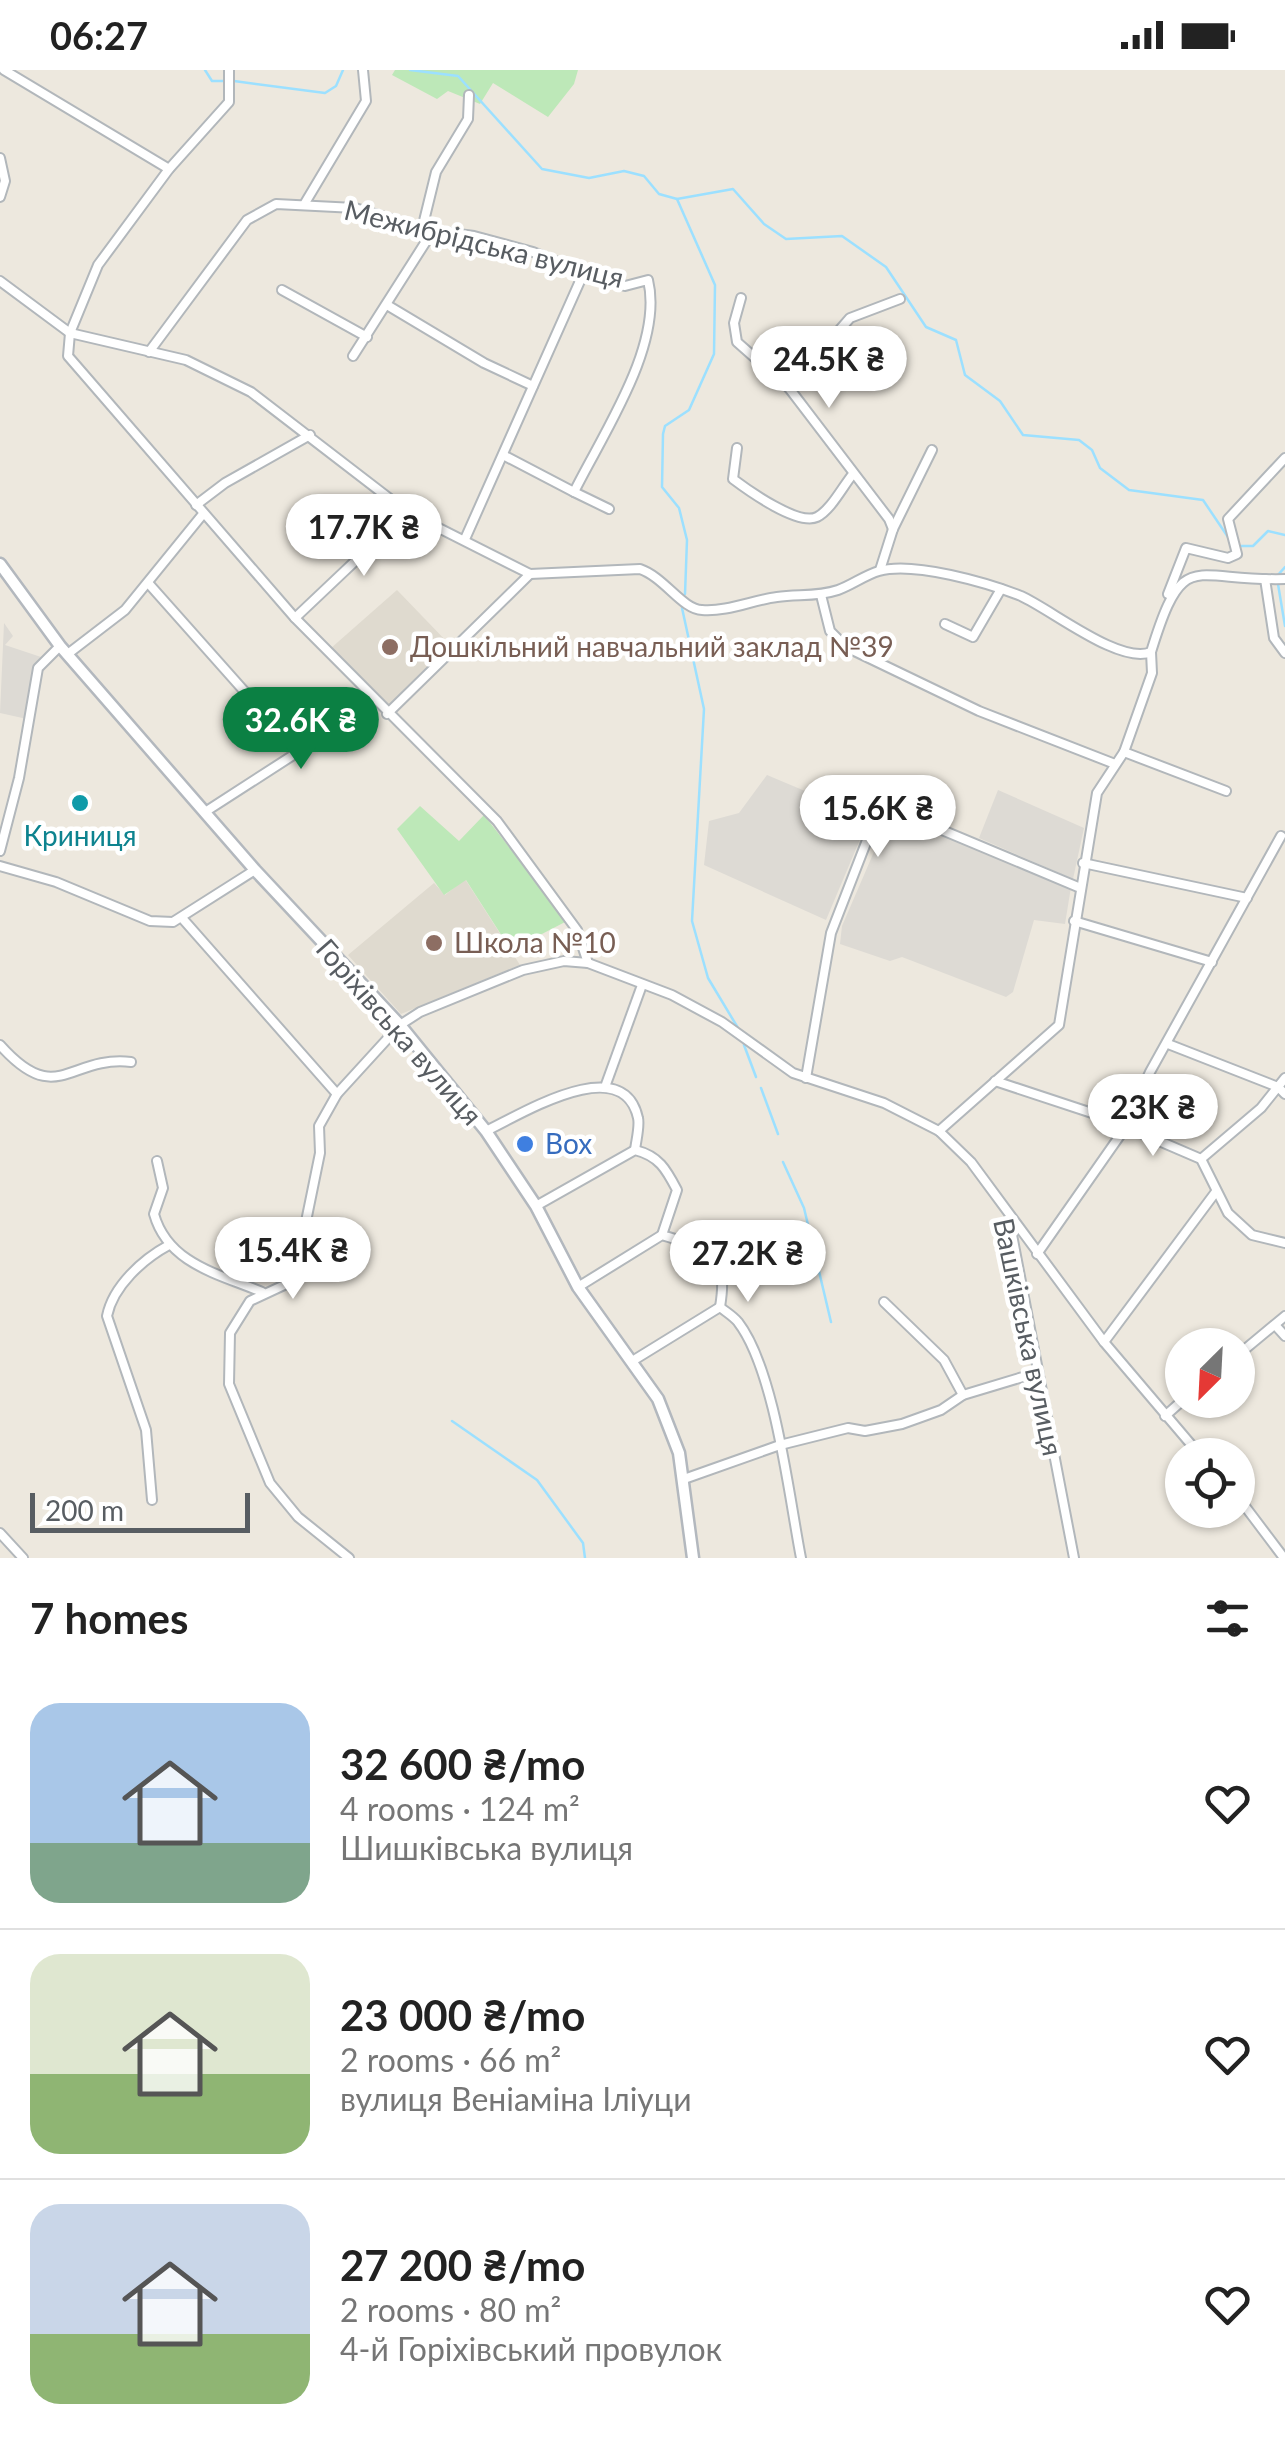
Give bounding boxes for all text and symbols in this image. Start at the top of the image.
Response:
text: 06:27 [50,12,148,58]
street label: Межибрідська вулиця [341,192,627,294]
pin: 24.5K ₴ [737,326,921,411]
text: 24.5K ₴ [773,339,885,378]
pin: 17.7K ₴ [272,494,456,579]
text: 17.7K ₴ [308,507,420,546]
place label: Дошкільний навчальний заклад №39 [410,629,894,663]
marker: Дошкільний навчальний заклад №39 [379,636,401,658]
pin: 32.6K ₴ [209,687,393,772]
text: 32.6K ₴ [245,700,357,739]
pin: 15.6K ₴ [786,775,970,860]
text: 15.6K ₴ [822,788,934,827]
marker: Криниця [69,792,91,814]
place label: Криниця [24,818,136,852]
place label: Школа №10 [454,925,616,959]
street label: Горіхівська вулиця [310,931,490,1131]
marker: Школа №10 [423,932,445,954]
pin: 23K ₴ [1083,1074,1223,1159]
text: 23K ₴ [1110,1087,1196,1126]
place label: Box [545,1126,592,1160]
marker: Box [514,1133,536,1155]
street label: Вашківська вулиця [987,1215,1071,1459]
pin: 15.4K ₴ [201,1217,385,1302]
pin: 27.2K ₴ [656,1220,840,1305]
text: 15.4K ₴ [237,1230,349,1269]
text: 27.2K ₴ [692,1233,804,1272]
north arrow [1165,1328,1255,1418]
map controls [1165,1328,1255,1528]
button: locate [1165,1438,1255,1528]
scale bar [30,1488,250,1532]
text: 200 m [45,1493,124,1527]
icon: filters [1200,1591,1255,1646]
text: 7 homes [30,1593,188,1643]
text: 32 600 ₴/mo [340,1739,585,1789]
icon: home [110,1743,230,1863]
icon: heart [1200,1776,1255,1831]
text: 4 rooms · 124 m² [340,1789,580,1828]
text: Шишківська вулиця [340,1828,633,1867]
text: 23 000 ₴/mo [340,1990,585,2040]
icon: home [110,1994,230,2114]
icon: heart [1200,2027,1255,2082]
text: 2 rooms · 66 m² [340,2040,561,2079]
text: вулиця Веніаміна Іліуци [340,2079,692,2118]
text: 27 200 ₴/mo [340,2240,585,2290]
icon: home [110,2244,230,2364]
icon: heart [1200,2277,1255,2332]
text: 2 rooms · 80 m² [340,2290,561,2329]
text: 4-й Горіхівський провулок [340,2329,722,2368]

